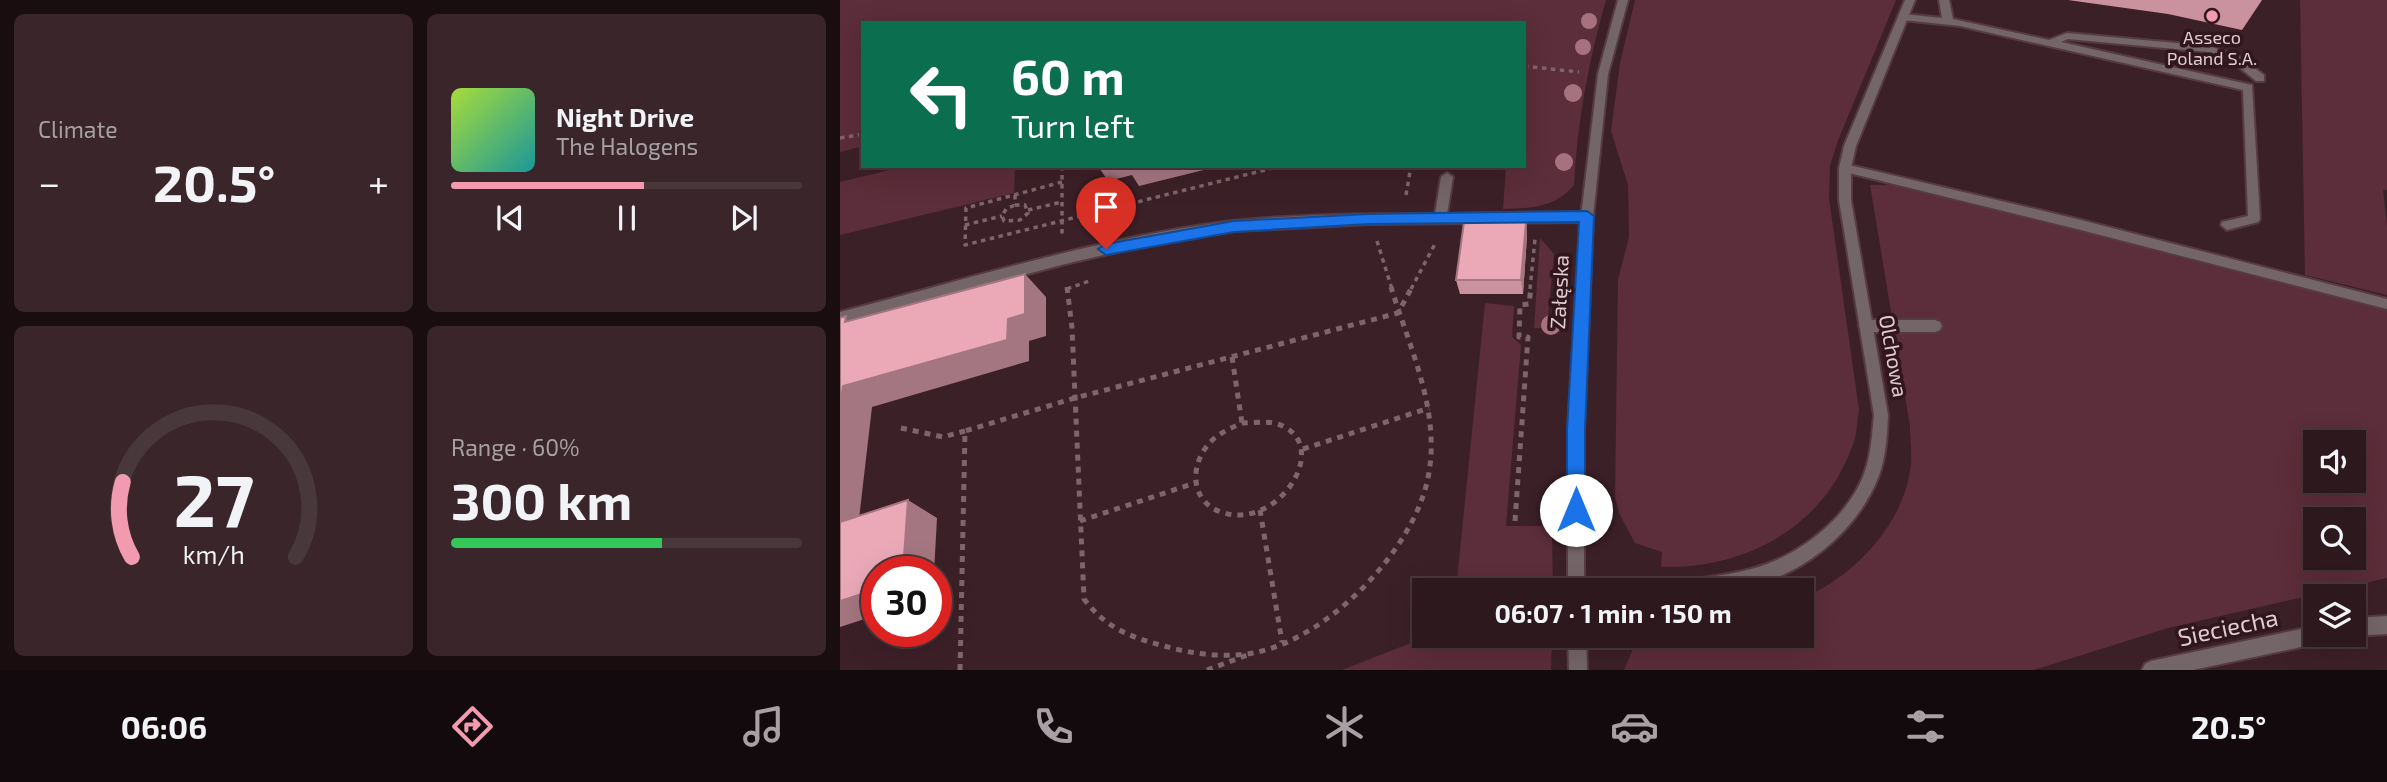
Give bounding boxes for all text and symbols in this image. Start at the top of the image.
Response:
marker: Asseco Poland S.A. [2204,8,2220,24]
place label: Asseco Poland S.A. [2167,26,2257,69]
text: 60 m [1011,46,1125,105]
icon: left [896,49,987,140]
text: Night Drive [556,101,694,132]
text: Turn left [1011,106,1135,144]
text: Climate [38,115,118,143]
text: The Halogens [556,132,698,160]
text: 20.5° [153,150,275,212]
text: − [38,159,60,205]
text: + [368,159,389,205]
pin [1076,177,1136,249]
icon: arrive [1087,188,1125,226]
icon: previous [491,199,529,237]
icon: pause [608,199,646,237]
icon: next [725,199,763,237]
street label: Załęska [1544,254,1573,330]
street label: Olchowa [1875,313,1914,399]
map controls [2303,430,2366,647]
button: sound [2303,430,2366,493]
text: Range · 60% [451,433,580,461]
text: 27 [173,454,254,542]
text: 300 km [451,468,632,530]
position arrow [1539,473,1613,547]
button: search [2303,507,2366,570]
text: km/h [182,539,245,569]
speed limit sign: 30 [861,556,952,647]
button: layers [2303,584,2366,647]
text: 06:07 · 1 min · 150 m [1494,597,1732,628]
street label: Sieciecha [2175,602,2280,651]
icon: directions [448,702,497,751]
icon: music [739,702,788,751]
icon: phone [1029,702,1078,751]
icon: climate [1320,702,1369,751]
icon: car [1610,702,1659,751]
icon: filters [1901,702,1950,751]
text: 06:06 [121,707,207,745]
text: 20.5° [2191,707,2266,745]

